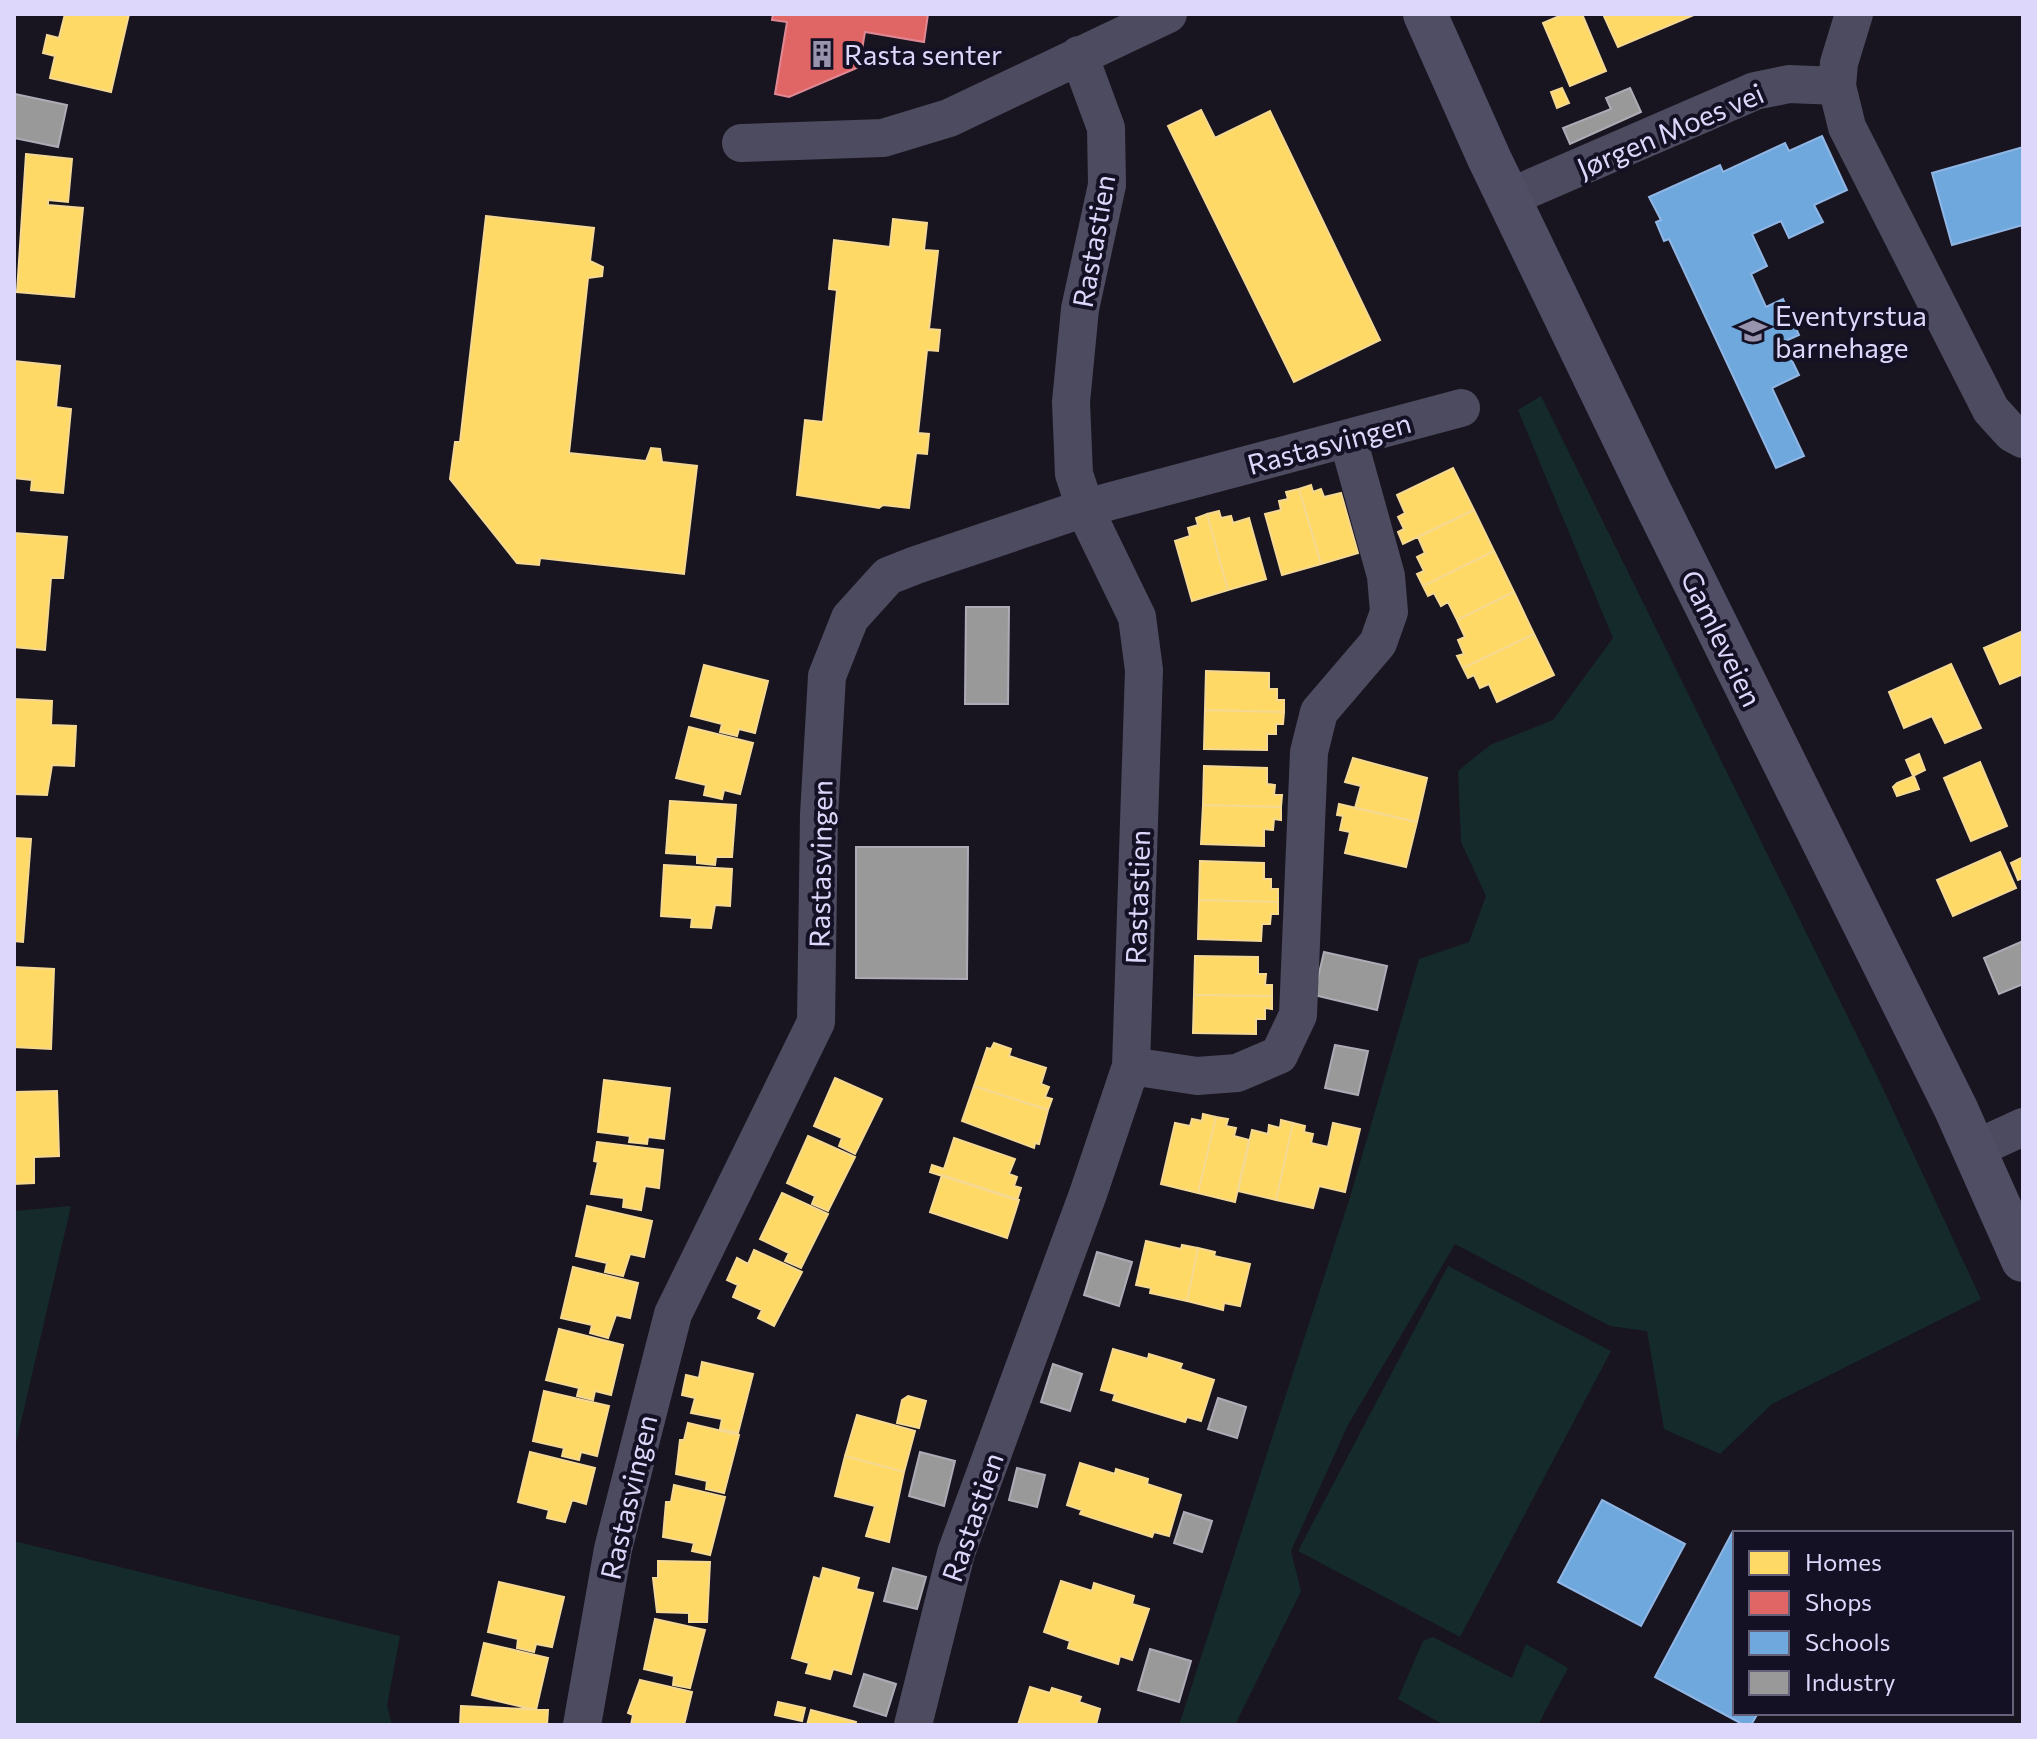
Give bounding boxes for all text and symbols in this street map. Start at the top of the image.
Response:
place label: Rasta senter [844,37,1002,71]
building icon: Rasta senter [807,39,837,69]
street label: Jørgen Moes vei [1572,75,1768,185]
street label: Rastastien [1065,172,1121,310]
place label: Eventyrstua barnehage [1775,298,1927,364]
school or university icon: Eventyrstua barnehage [1738,316,1768,346]
street label: Rastasvingen [1244,405,1414,481]
street label: Gamleveien [1674,564,1770,712]
street label: Rastasvingen [802,780,838,948]
street label: Rastastien [1118,829,1156,965]
street label: Rastasvingen [593,1411,663,1583]
street label: Rastastien [934,1448,1010,1586]
legend [1733,1531,2013,1715]
text: Homes [1805,1547,1882,1576]
text: Shops [1805,1587,1872,1616]
text: Schools [1805,1627,1890,1656]
text: Industry [1805,1667,1895,1696]

